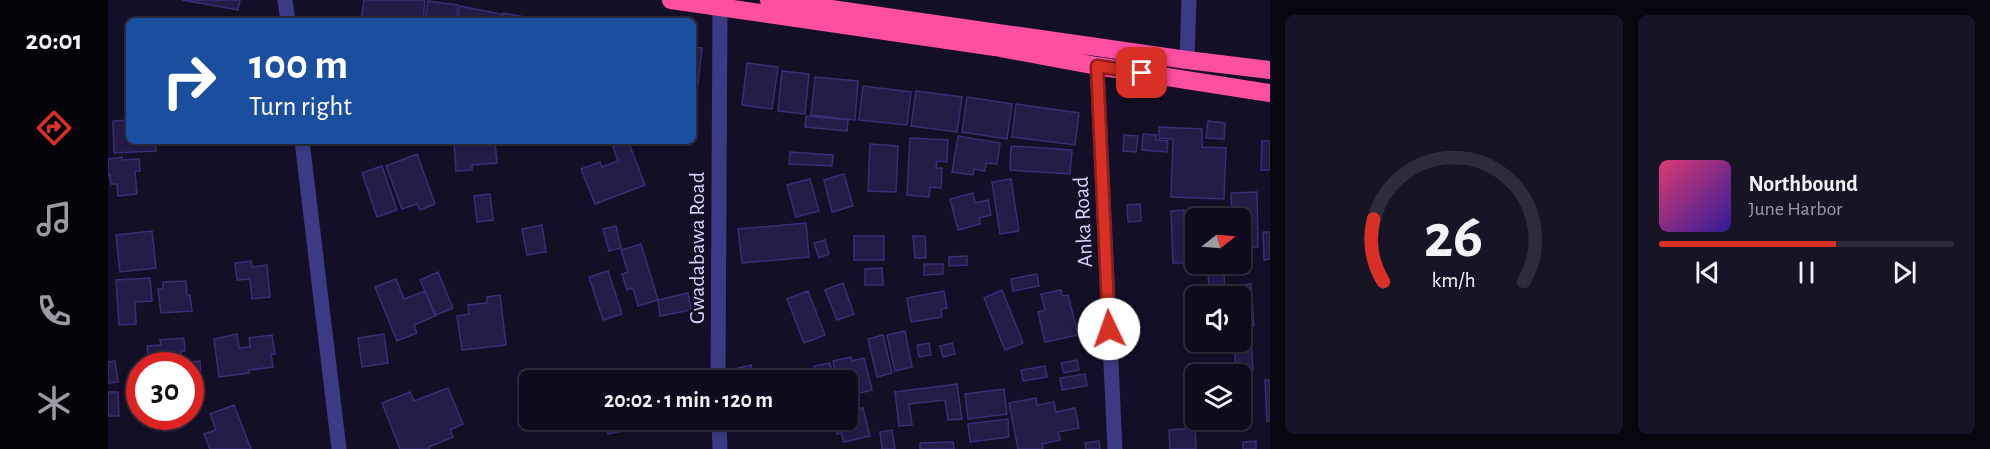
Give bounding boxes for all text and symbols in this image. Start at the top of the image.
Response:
text: 20:01 [26,27,82,54]
icon: right [150,42,228,120]
text: 100 m [249,44,348,86]
pin [1116,47,1167,98]
icon: arrive [1125,56,1158,89]
text: Turn right [249,93,352,120]
icon: directions [33,107,75,149]
street label: Gwadabawa Road [686,172,708,324]
text: Northbound [1749,173,1858,195]
street label: Anka Road [1070,176,1096,268]
icon: music [33,198,75,240]
text: June Harbor [1749,199,1843,219]
text: 26 [1424,206,1484,268]
north arrow [1185,208,1251,274]
map controls [1185,208,1251,430]
icon: previous [1691,256,1724,289]
icon: pause [1790,256,1823,289]
icon: next [1888,256,1921,289]
text: km/h [1432,270,1476,291]
button: sound [1185,286,1251,352]
icon: phone [33,290,75,332]
position arrow [1077,297,1141,361]
speed limit sign: 30 [126,352,204,430]
button: layers [1185,364,1251,430]
icon: climate [33,382,75,424]
text: 20:02 · 1 min · 120 m [604,389,773,411]

